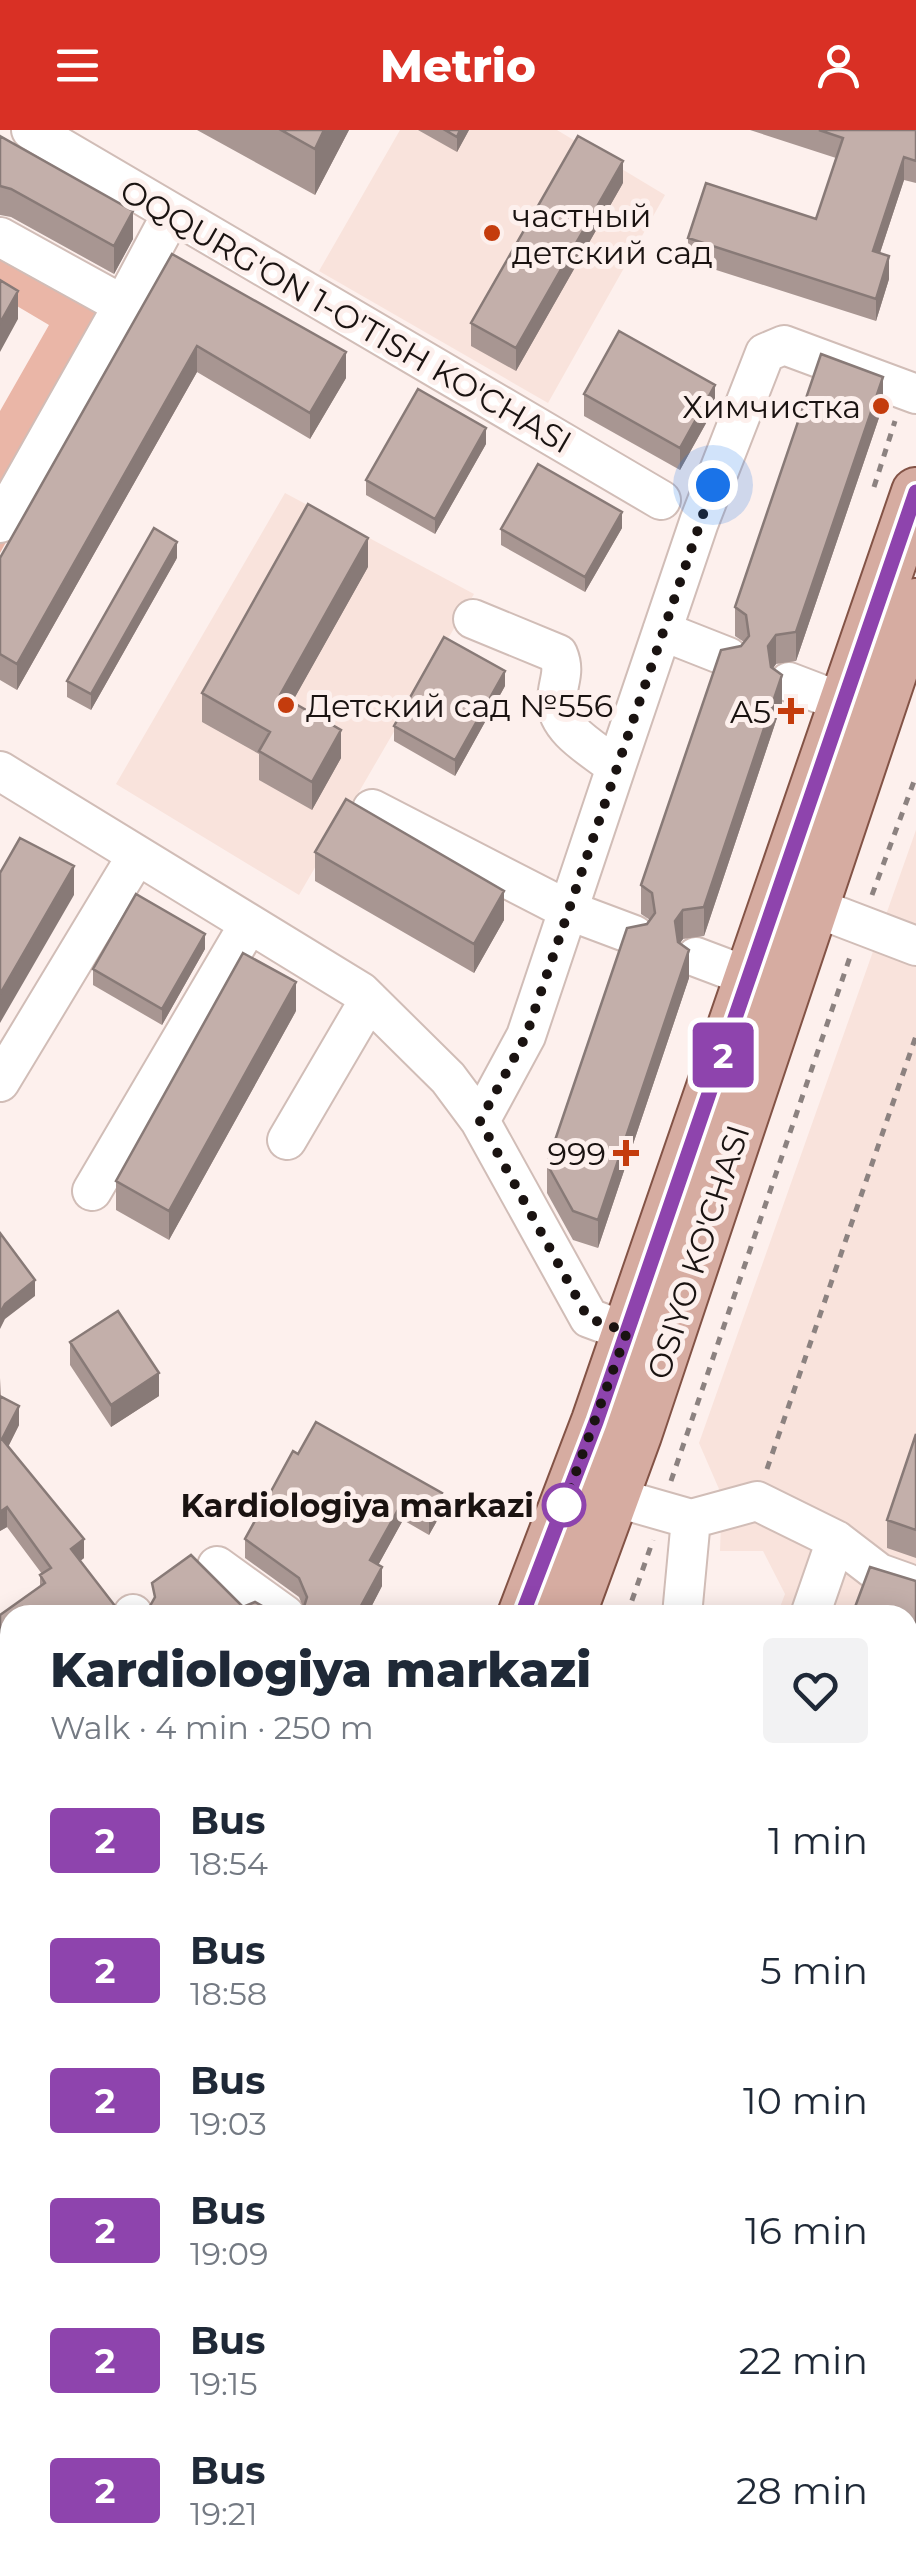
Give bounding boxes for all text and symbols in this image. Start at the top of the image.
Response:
icon: menu [50,38,105,93]
text: Metrio [380,38,536,93]
icon: person [811,38,866,93]
street label: OQQURG'ON 1-O'TISH KO'CHASI [113,170,579,462]
place label: частный детский сад [512,196,713,272]
marker: частный детский сад [481,222,503,244]
place label: Химчистка [682,387,861,426]
marker: Химчистка [870,395,892,417]
your location [688,460,738,510]
place label: Детский сад №556 [306,686,613,725]
place label: A5 [730,692,771,731]
marker: Детский сад №556 [275,694,297,716]
marker: A5 [780,700,802,722]
line badge: 2 [690,1022,756,1088]
text: 2 [713,1034,733,1077]
street label: OSIYO KO'CHASI [639,1120,757,1384]
place label: 999 [548,1134,606,1173]
marker: 999 [615,1142,637,1164]
marker: Kardiologiya markazi [543,1484,585,1526]
place label: Kardiologiya markazi [180,1486,534,1525]
button: heart [763,1638,868,1743]
text: Kardiologiya markazi [50,1641,591,1699]
text: Walk · 4 min · 250 m [50,1708,374,1747]
text: Bus [190,1797,265,1844]
text: 1 min [768,1817,868,1864]
text: 2 [95,1819,115,1862]
text: 18:54 [190,1844,268,1883]
text: Bus [190,1927,265,1974]
text: 5 min [760,1947,868,1994]
text: 2 [95,1949,115,1992]
text: 18:58 [190,1974,267,2013]
text: Bus [190,2057,265,2104]
text: 10 min [743,2077,868,2124]
text: 2 [95,2079,115,2122]
text: 19:03 [190,2104,267,2143]
text: Bus [190,2187,265,2234]
text: 16 min [745,2207,868,2254]
text: 2 [95,2209,115,2252]
text: 19:09 [190,2234,269,2273]
text: Bus [190,2317,265,2364]
text: 22 min [739,2337,868,2384]
text: 2 [95,2339,115,2382]
text: 19:15 [190,2364,258,2403]
text: Bus [190,2447,265,2494]
text: 28 min [736,2467,868,2514]
text: 2 [95,2469,115,2512]
text: 19:21 [190,2494,258,2533]

